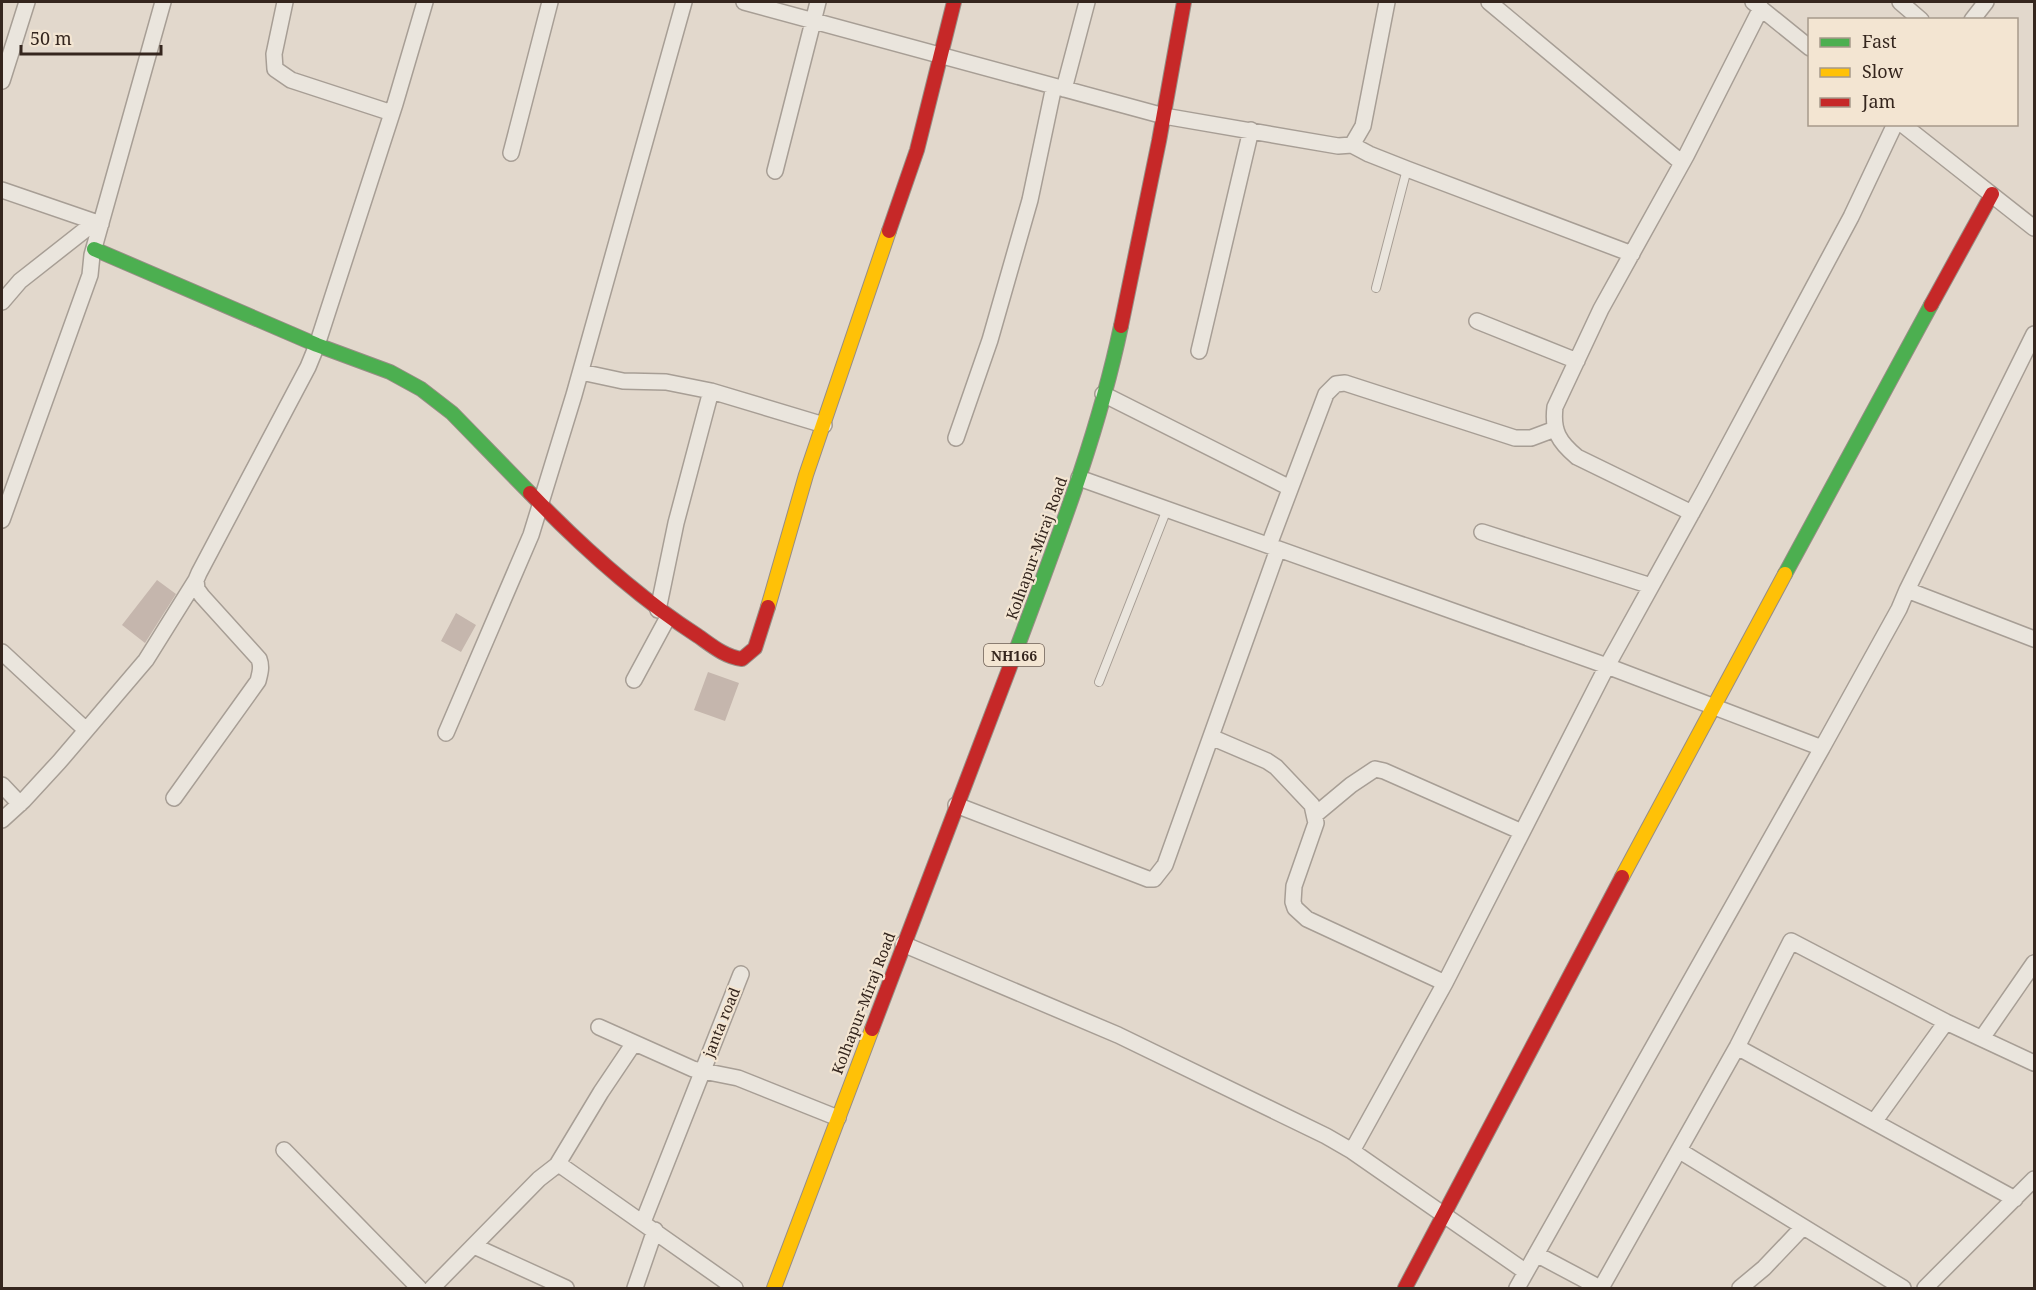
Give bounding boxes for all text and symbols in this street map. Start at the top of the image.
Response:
scale bar [21,18,160,56]
legend [1808,18,2018,126]
text: 50 m [30,26,72,50]
text: Fast [1862,29,1897,53]
text: Slow [1862,59,1904,83]
text: Jam [1861,89,1896,113]
street label: Kolhapur-Miraj Road [1001,474,1071,622]
road number: NH166 [984,644,1044,666]
street label: Kolhapur-Miraj Road [827,929,899,1077]
street label: janta road [698,984,744,1061]

